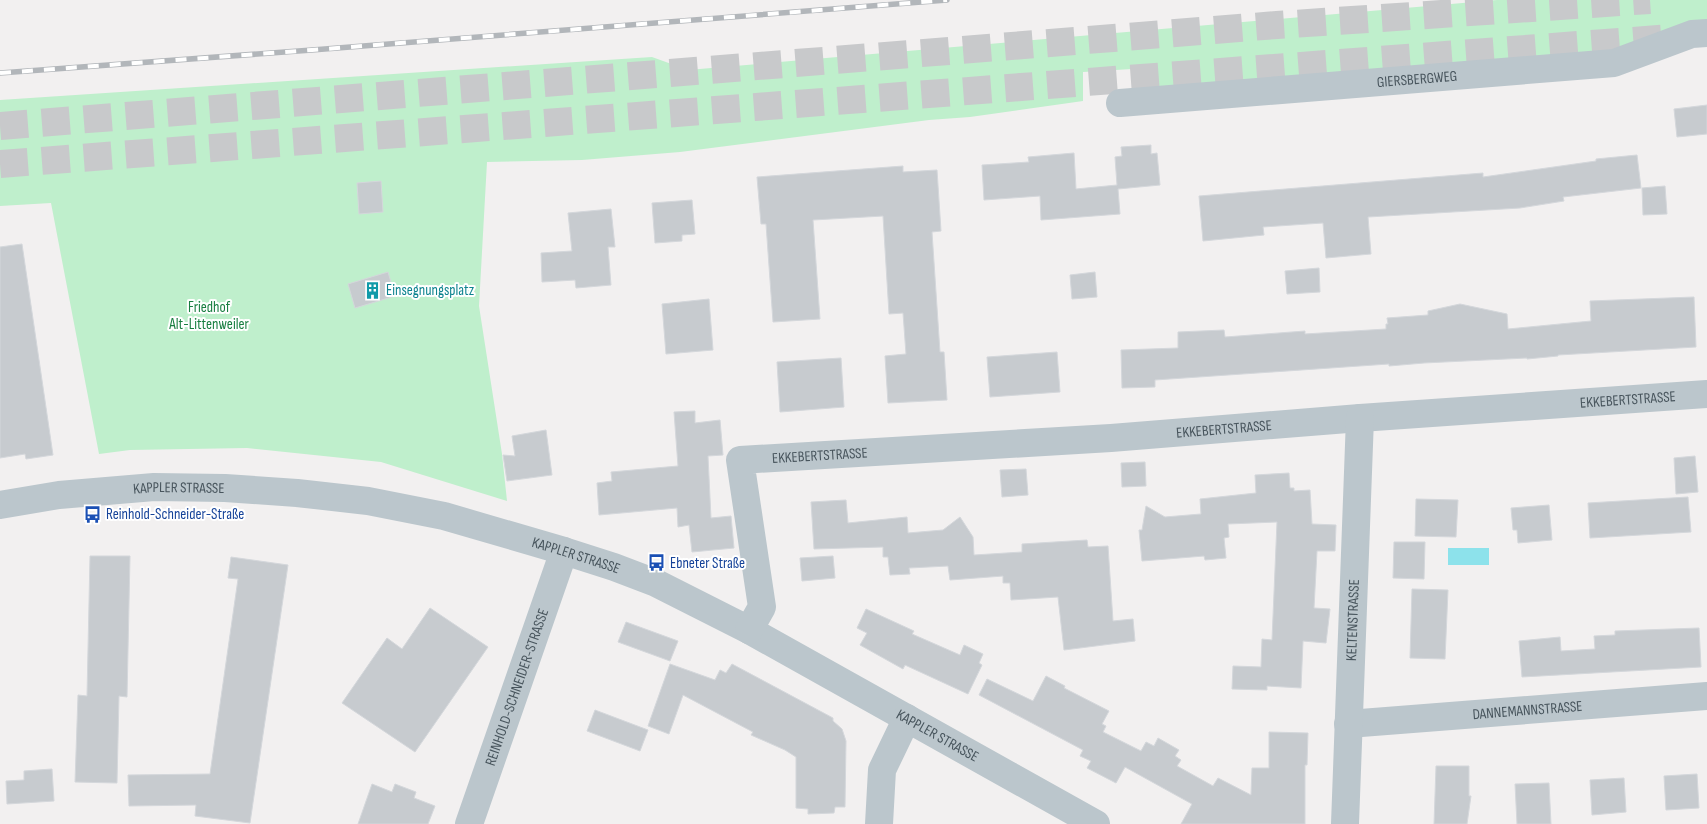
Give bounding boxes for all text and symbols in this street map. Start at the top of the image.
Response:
street label: GIERSBERGWEG [1376,67,1458,92]
building icon: Einsegnungsplatz [362,280,382,300]
place label: Einsegnungsplatz [386,281,475,300]
park label: Friedhof Alt-Littenweiler [168,298,249,334]
street label: EKKEBERTSTRASSE [1579,387,1676,413]
street label: EKKEBERTSTRASSE [1175,416,1273,443]
street label: EKKEBERTSTRASSE [771,443,868,468]
street label: KAPPLER STRASSE [132,478,225,499]
bus stop icon: Reinhold-Schneider-Straße [82,504,102,524]
place label: Reinhold-Schneider-Straße [106,505,244,524]
street label: KAPPLER STRASSE [530,533,623,578]
bus stop icon: Ebneter Straße [646,553,666,573]
place label: Ebneter Straße [670,554,745,573]
street label: KELTENSTRASSE [1342,579,1364,661]
street label: REINHOLD-SCHNEIDER-STRASSE [481,606,553,768]
street label: DANNEMANNSTRASSE [1472,697,1583,724]
street label: KAPPLER STRASSE [893,705,982,766]

